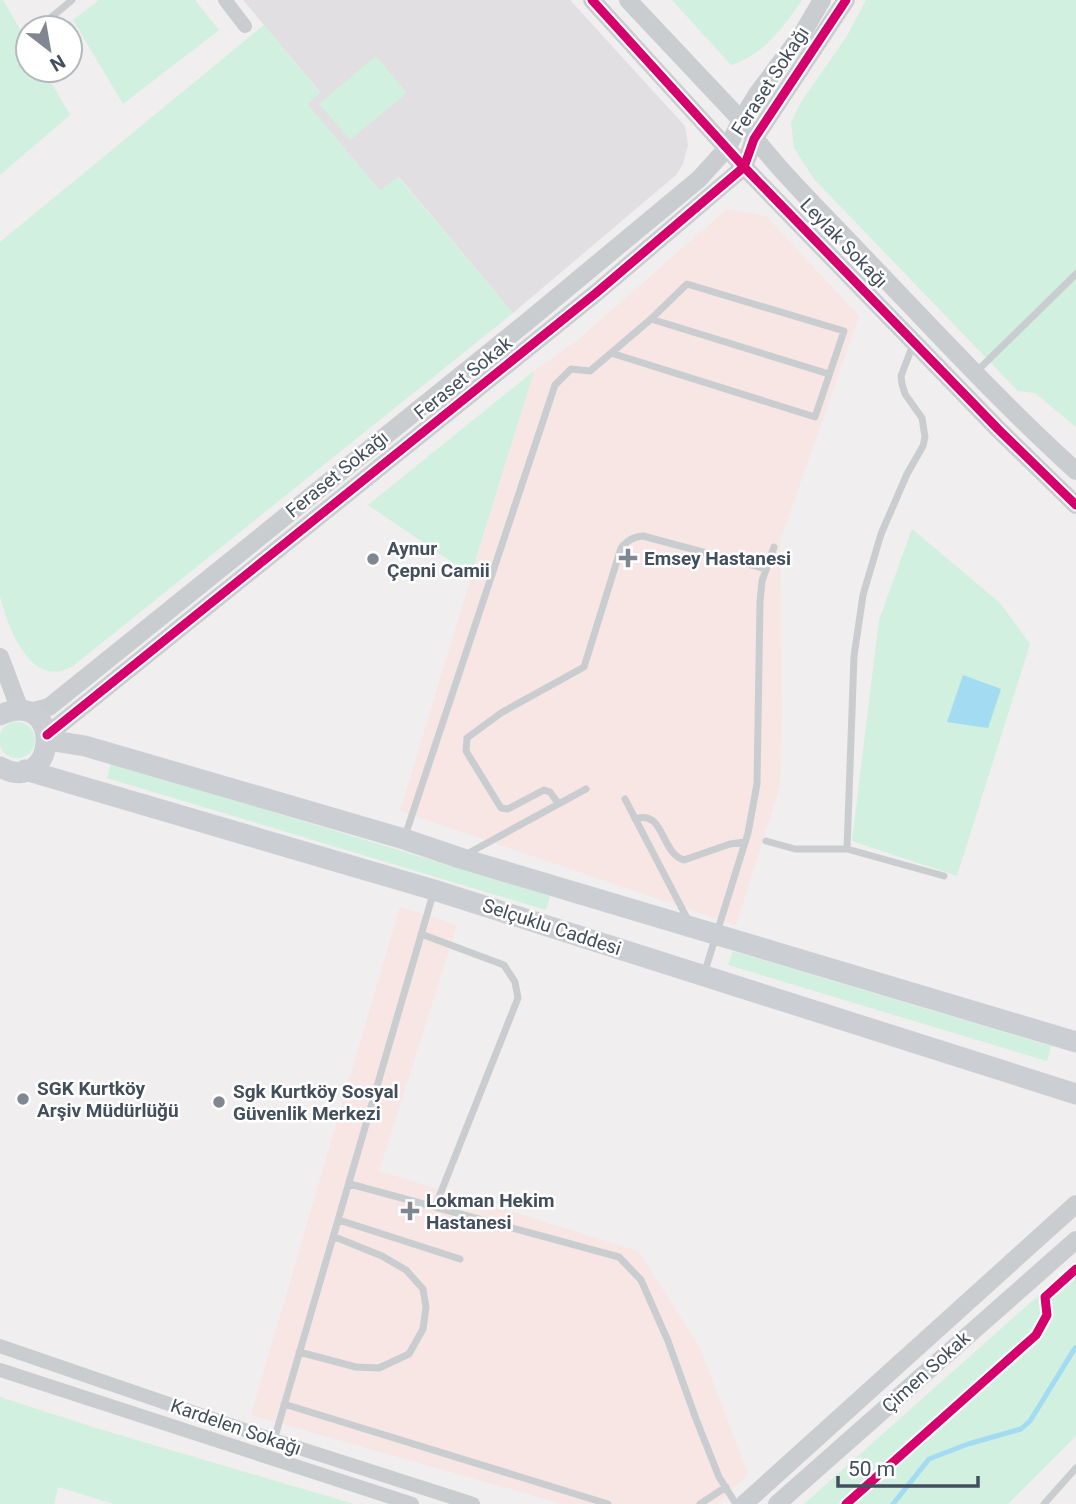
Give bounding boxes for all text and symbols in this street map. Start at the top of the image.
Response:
north arrow [14,14,84,84]
street label: Feraset Sokağı [726,22,814,140]
text: N [46,50,69,76]
street label: Leylak Sokağı [795,193,893,293]
street label: Feraset Sokak [409,331,517,424]
street label: Feraset Sokağı [281,426,393,522]
place label: Aynur Çepni Camii [387,537,490,582]
place label: Emsey Hastanesi [644,547,791,570]
marker: Emsey Hastanesi [618,548,638,568]
marker: Aynur Çepni Camii [365,551,381,567]
street label: Selçuklu Caddesi [480,894,624,960]
place label: SGK Kurtköy Arşiv Müdürlüğü [37,1077,179,1122]
place label: Sgk Kurtköy Sosyal Güvenlik Merkezi [233,1080,399,1125]
marker: SGK Kurtköy Arşiv Müdürlüğü [15,1091,31,1107]
marker: Sgk Kurtköy Sosyal Güvenlik Merkezi [211,1094,227,1110]
place label: Lokman Hekim Hastanesi [426,1189,554,1234]
marker: Lokman Hekim Hastanesi [400,1201,420,1221]
street label: Çimen Sokak [877,1326,975,1418]
street label: Kardelen Sokağı [168,1394,304,1460]
scale bar [838,1444,978,1488]
text: 50 m [848,1457,895,1481]

